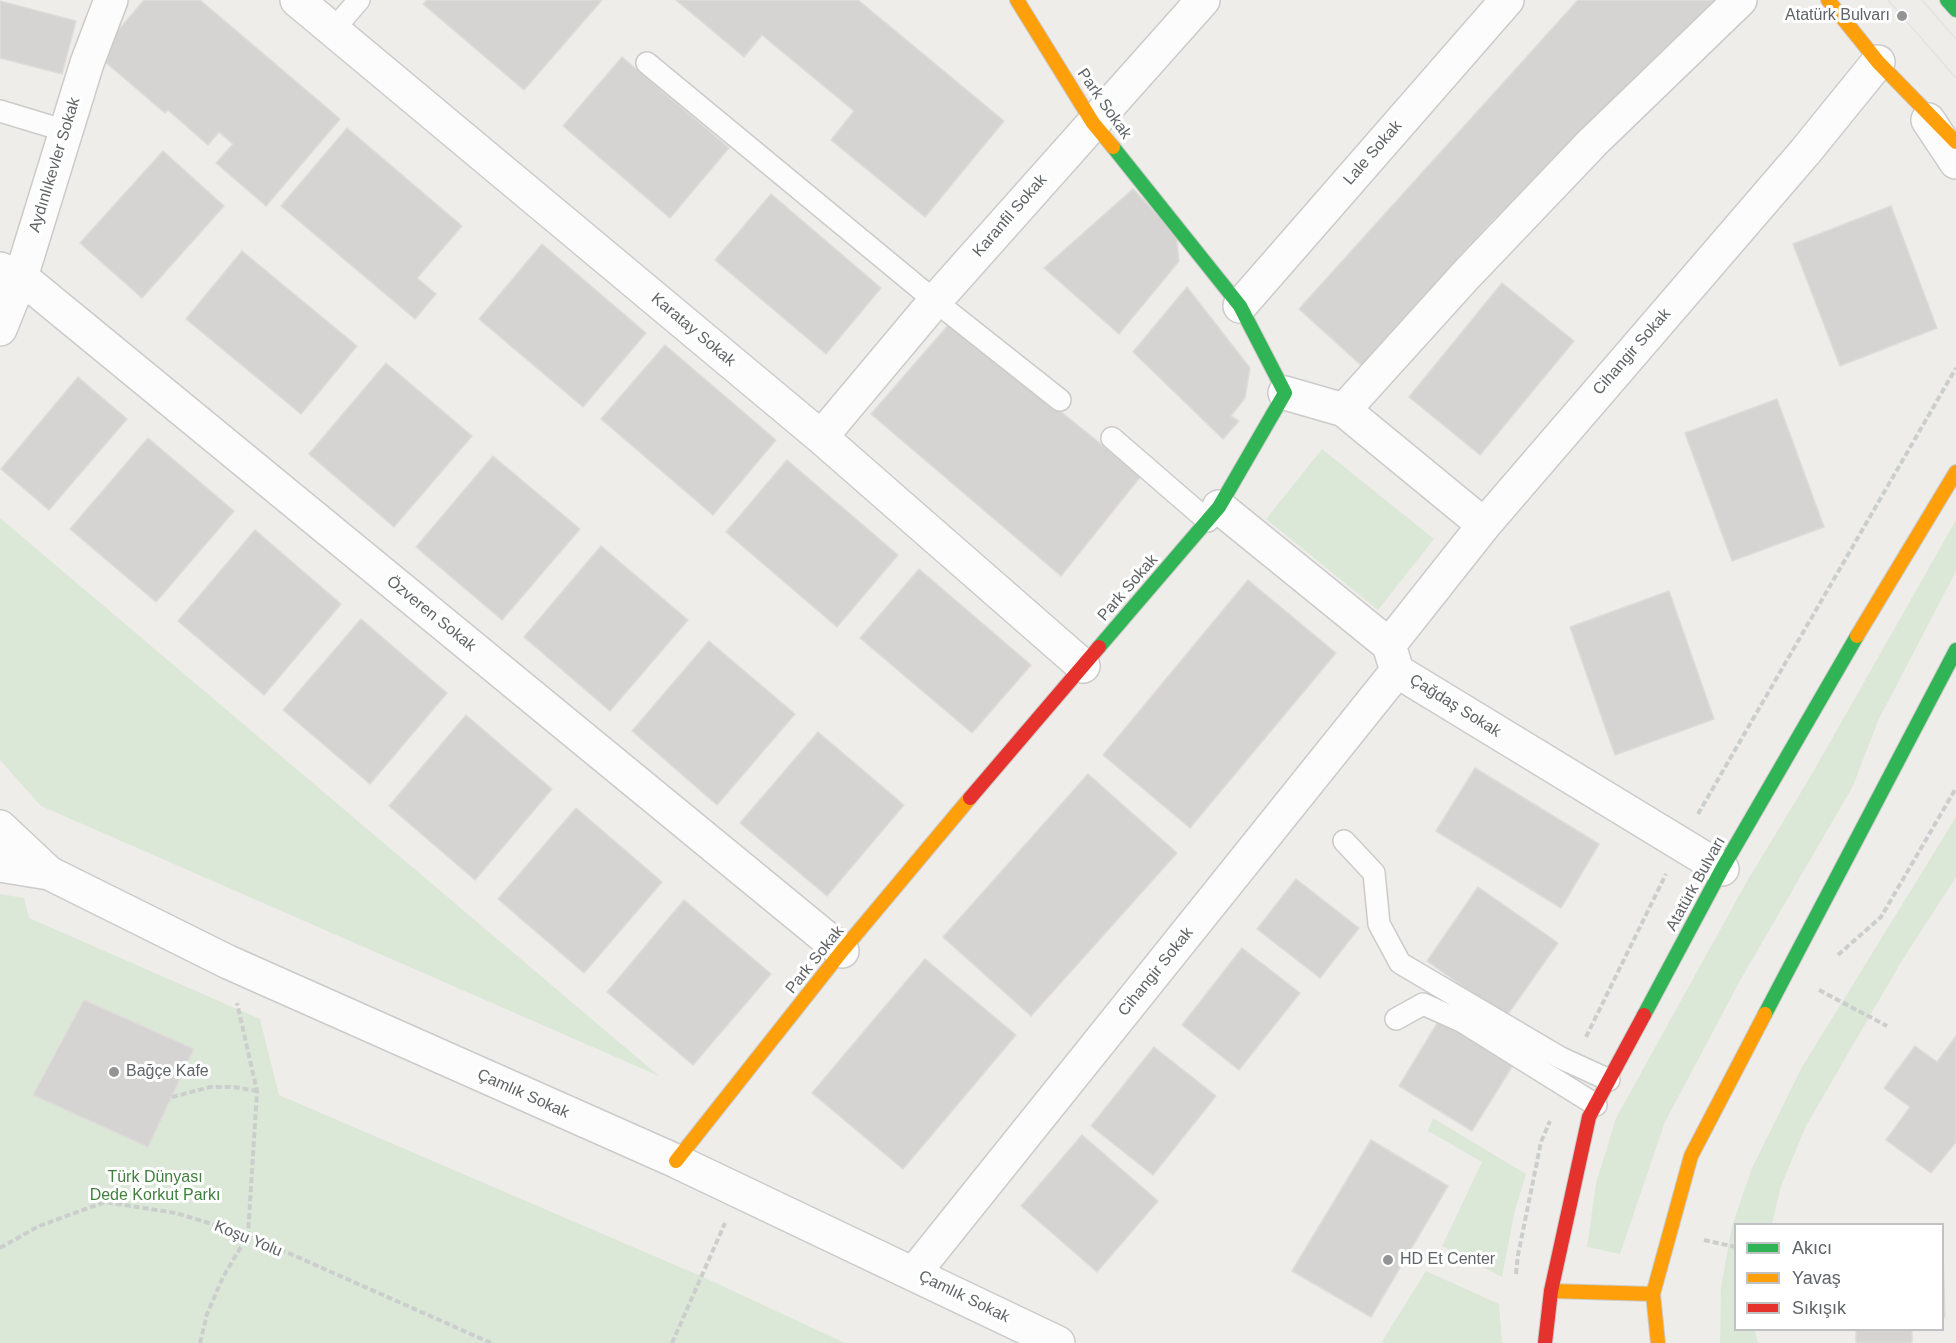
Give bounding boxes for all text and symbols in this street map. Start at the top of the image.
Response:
place label: Atatürk Bulvarı [1785,6,1890,26]
marker: Atatürk Bulvarı [1895,9,1909,23]
street label: Park Sokak [1073,65,1135,143]
street label: Aydınlıkevler Sokak [25,95,85,235]
street label: Lale Sokak [1340,117,1406,189]
street label: Karanfil Sokak [969,171,1051,261]
street label: Karatay Sokak [647,289,739,371]
street label: Cihangir Sokak [1589,305,1675,399]
street label: Park Sokak [1094,551,1162,625]
street label: Özveren Sokak [382,572,480,656]
street label: Çağdaş Sokak [1406,670,1504,742]
street label: Atatürk Bulvarı [1662,833,1730,935]
street label: Park Sokak [782,922,848,998]
street label: Cihangir Sokak [1114,924,1198,1020]
place label: Bağçe Kafe [126,1062,209,1082]
marker: Bağçe Kafe [107,1065,121,1079]
street label: Çamlık Sokak [474,1065,572,1123]
park label: Türk Dünyası Dede Korkut Parkı [90,1168,220,1206]
street label: Koşu Yolu [211,1217,285,1261]
legend [1734,1223,1944,1331]
text: Akıcı [1792,1238,1832,1258]
place label: HD Et Center [1400,1250,1495,1270]
marker: HD Et Center [1381,1253,1395,1267]
street label: Çamlık Sokak [915,1267,1013,1327]
text: Yavaş [1792,1268,1841,1288]
text: Sıkışık [1792,1298,1846,1318]

